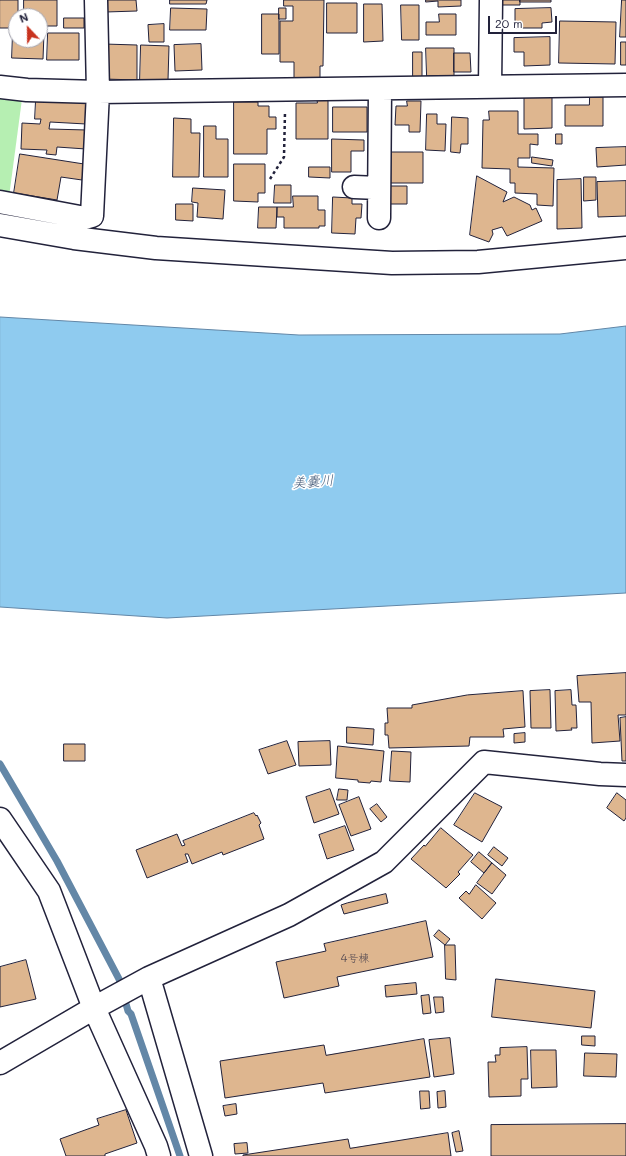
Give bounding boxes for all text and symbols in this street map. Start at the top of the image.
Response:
north arrow [8,8,48,48]
scale bar [490,8,559,34]
text: N [17,9,30,26]
text: 20 m [495,15,523,31]
water label: 美嚢川 [291,472,335,492]
house number: 4号棟 [341,952,369,966]

